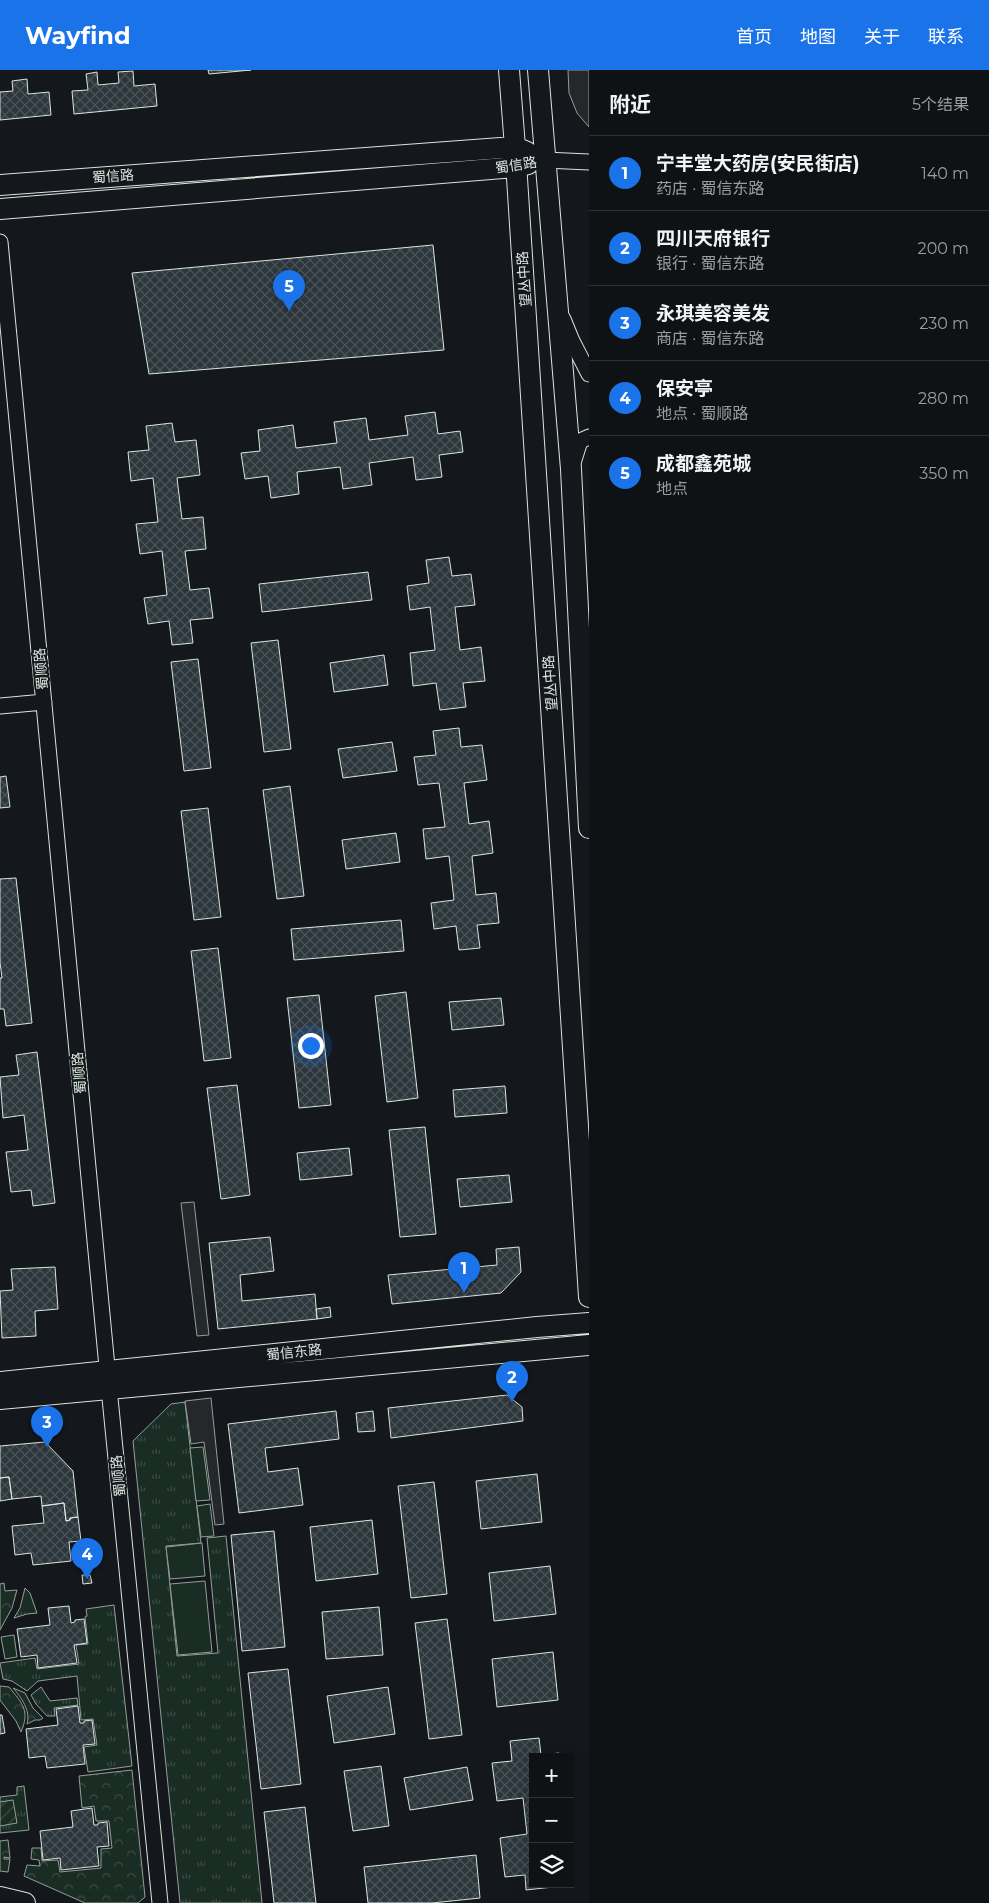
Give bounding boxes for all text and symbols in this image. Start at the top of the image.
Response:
text: Wayfind [25,21,131,50]
text: 首页 [736,26,772,48]
text: 地图 [800,26,836,48]
text: 关于 [864,26,900,48]
text: 联系 [928,26,964,48]
text: 附近 [609,92,651,117]
text: 5个结果 [912,95,969,114]
text: 宁丰堂大药房(安民街店) [656,152,860,175]
street label: 蜀信路 [494,153,538,177]
text: 1 [622,164,628,183]
text: 140 m [921,164,969,183]
street label: 蜀信路 [91,166,135,186]
text: 药店 · 蜀信东路 [656,179,764,198]
text: 四川天府银行 [656,227,770,250]
text: 2 [620,239,630,258]
text: 200 m [918,239,969,258]
street label: 望丛中路 [513,250,535,308]
text: 银行 · 蜀信东路 [656,254,764,273]
pin: 5 [273,270,305,311]
text: 永琪美容美发 [656,302,770,325]
text: 3 [620,314,630,333]
text: 230 m [919,314,969,333]
text: 商店 · 蜀信东路 [656,329,764,348]
text: 保安亭 [656,377,713,400]
text: 4 [619,389,631,408]
text: 280 m [918,389,969,408]
text: 地点 · 蜀顺路 [656,404,748,423]
text: 成都鑫苑城 [656,452,751,475]
text: 5 [620,464,630,483]
text: 350 m [919,464,969,483]
text: 地点 [656,479,688,498]
street label: 蜀顺路 [30,647,52,691]
street label: 望丛中路 [539,654,561,712]
your location [298,1033,324,1059]
street label: 蜀顺路 [68,1051,90,1095]
pin: 1 [448,1252,480,1293]
street label: 蜀信东路 [265,1340,323,1364]
pin: 2 [496,1361,528,1402]
pin: 3 [31,1406,63,1447]
street label: 蜀顺路 [107,1454,129,1498]
pin: 4 [71,1538,103,1579]
map controls [529,1753,574,1888]
button: + [529,1753,574,1798]
button: − [529,1798,574,1843]
button: layers [529,1843,574,1888]

